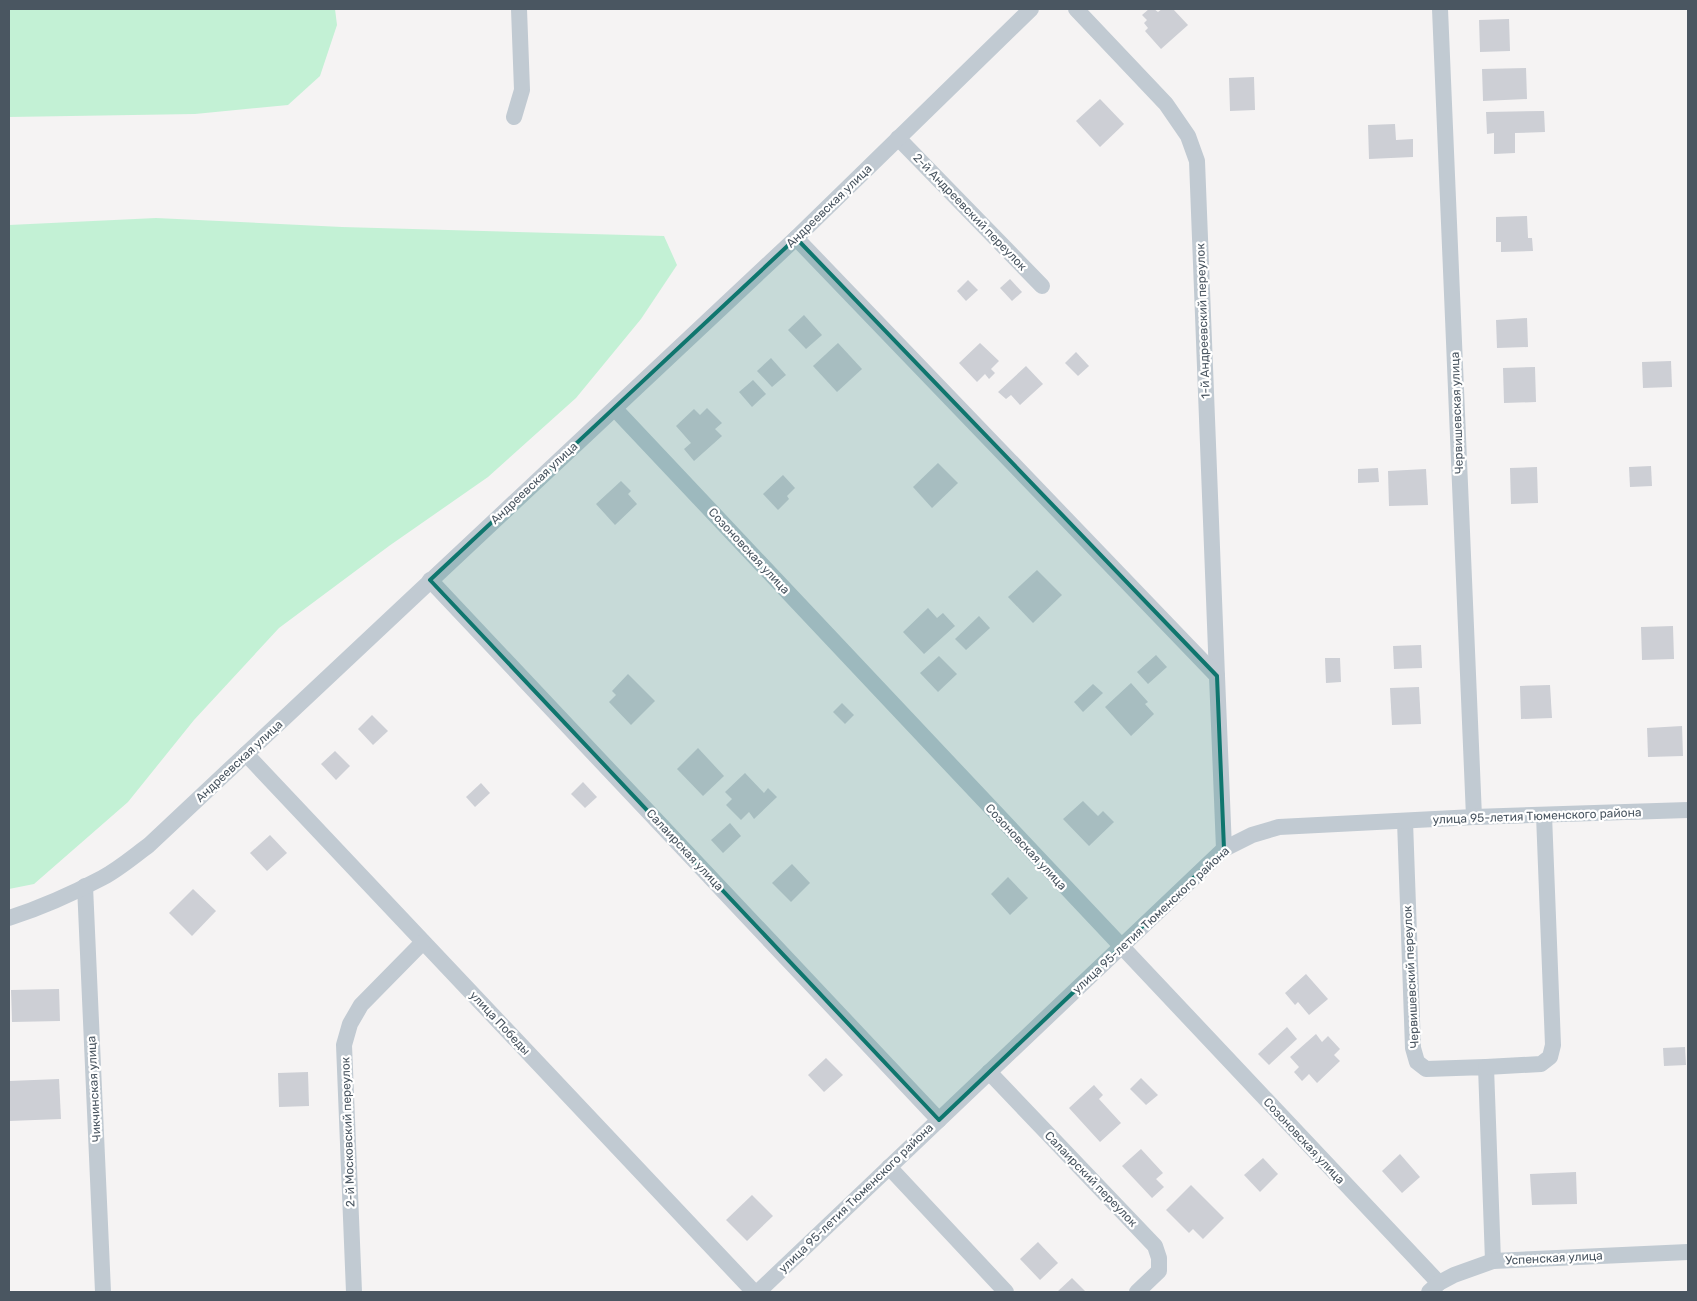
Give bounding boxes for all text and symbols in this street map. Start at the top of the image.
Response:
street label: 2-й Андреевский переулок [910,151,1030,274]
street label: Андреевская улица [783,162,875,250]
street label: 1-й Андреевский переулок [1193,242,1213,399]
street label: Червишевская улица [1448,352,1466,474]
street label: Андреевская улица [488,439,580,527]
street label: Созоновская улица [706,505,792,597]
street label: Андреевская улица [193,717,285,805]
street label: Созоновская улица [983,801,1069,893]
street label: улица 95-летия Тюменского района [1432,805,1642,827]
street label: Салаирская улица [644,806,726,894]
street label: улица 95-летия Тюменского района [1070,844,1232,996]
street label: Червишевский переулок [1400,905,1422,1049]
street label: улица Победы [467,988,533,1058]
street label: Чикчинская улица [84,1035,104,1143]
street label: 2-й Московский переулок [338,1056,358,1207]
street label: Созоновская улица [1261,1095,1347,1187]
street label: улица 95-летия Тюменского района [776,1120,936,1276]
street label: Салаирский переулок [1042,1128,1141,1230]
street label: Успенская улица [1505,1248,1603,1268]

